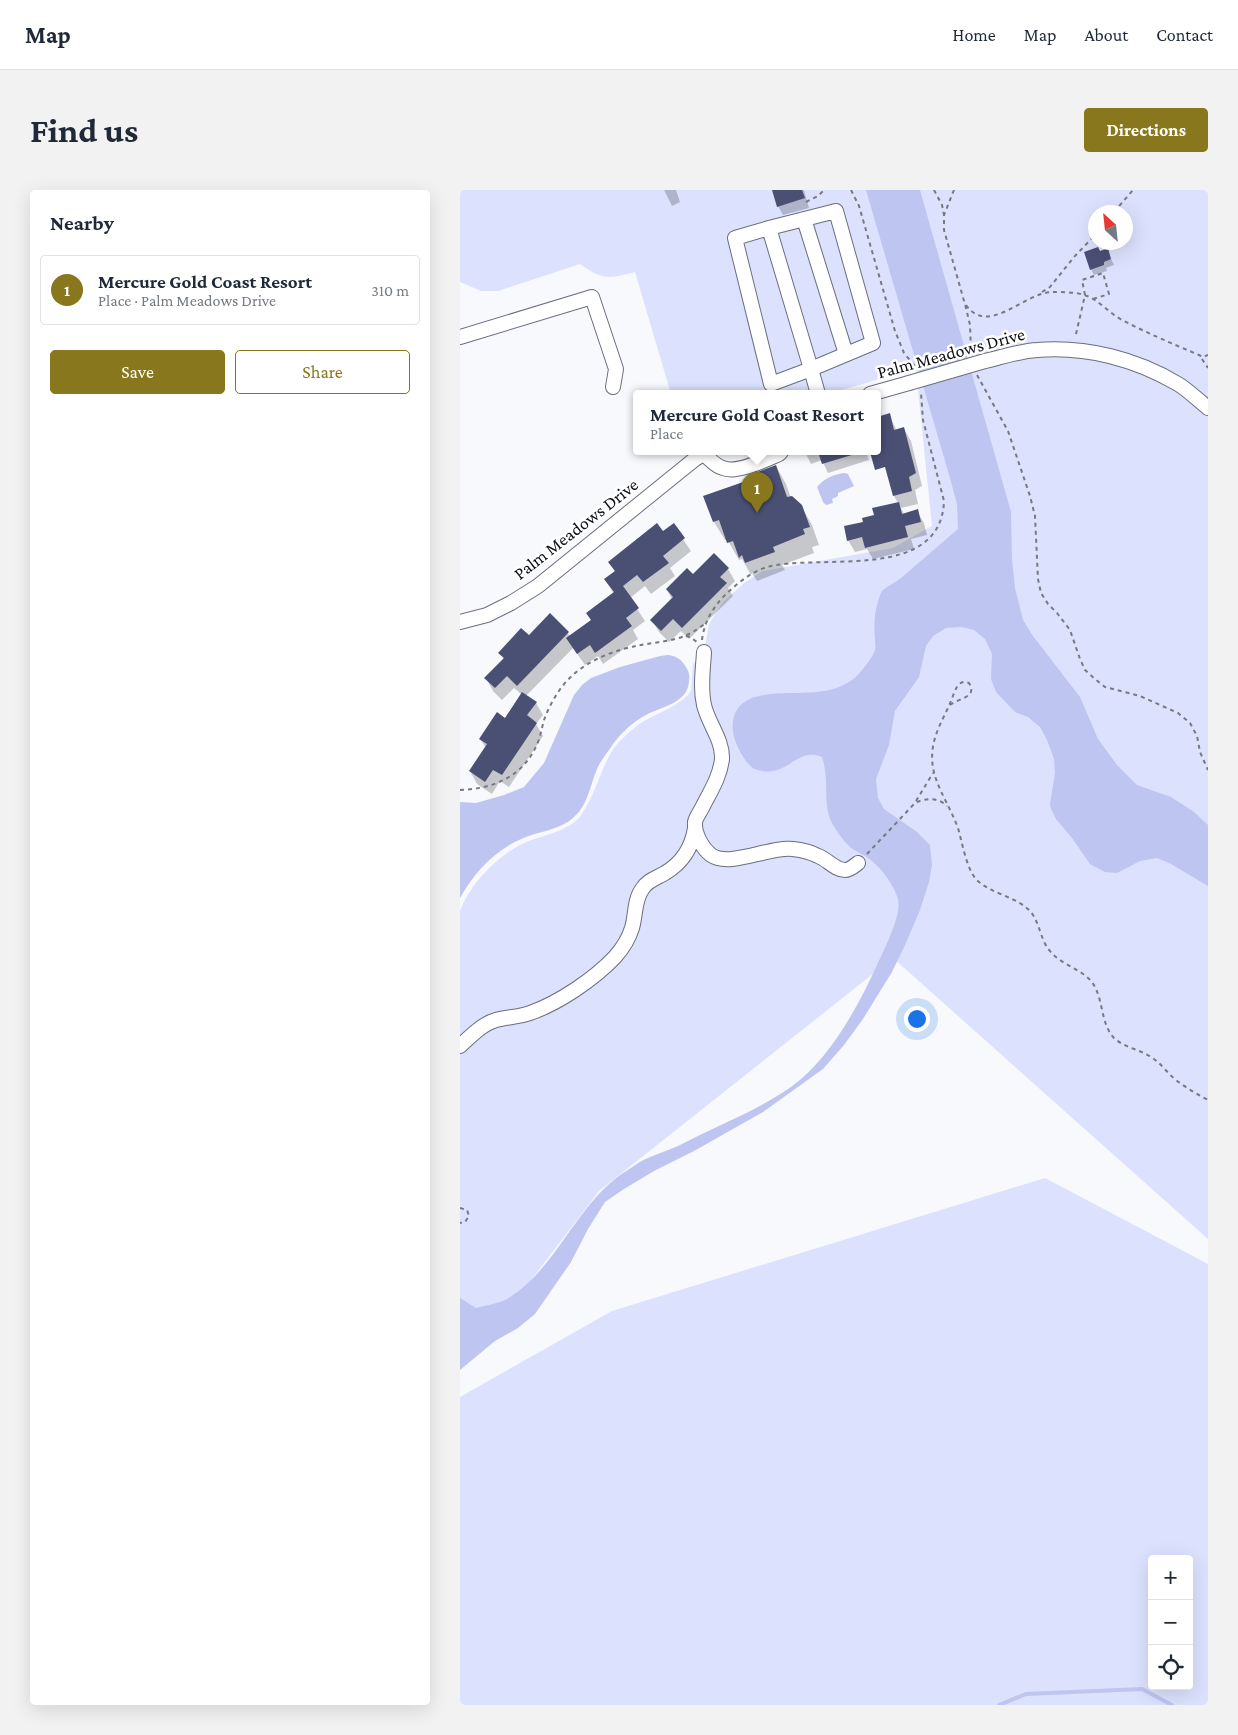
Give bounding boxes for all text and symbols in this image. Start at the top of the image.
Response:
text: Map [25,21,71,48]
text: Home [953,25,996,45]
text: Map [1024,25,1056,45]
text: About [1084,25,1128,45]
text: Contact [1156,25,1213,45]
button: Directions [1084,108,1208,152]
text: Find us [30,111,138,150]
north arrow [1088,205,1133,250]
text: Nearby [50,211,114,235]
text: Mercure Gold Coast Resort [98,271,312,292]
text: 1 [64,282,70,299]
text: 310 m [371,282,409,299]
text: Place · Palm Meadows Drive [98,292,276,309]
street label: Palm Meadows Drive [875,324,1027,382]
button: Save [50,350,225,394]
button: Share [235,350,410,394]
popup [633,390,881,455]
text: Mercure Gold Coast Resort [650,404,864,425]
text: Place [650,425,683,442]
pin: 1 [741,472,773,513]
street label: Palm Meadows Drive [510,474,642,584]
your location [904,1006,930,1032]
map controls [1148,1555,1193,1690]
button: + [1148,1555,1193,1600]
button: − [1148,1600,1193,1645]
button: locate [1148,1645,1193,1690]

